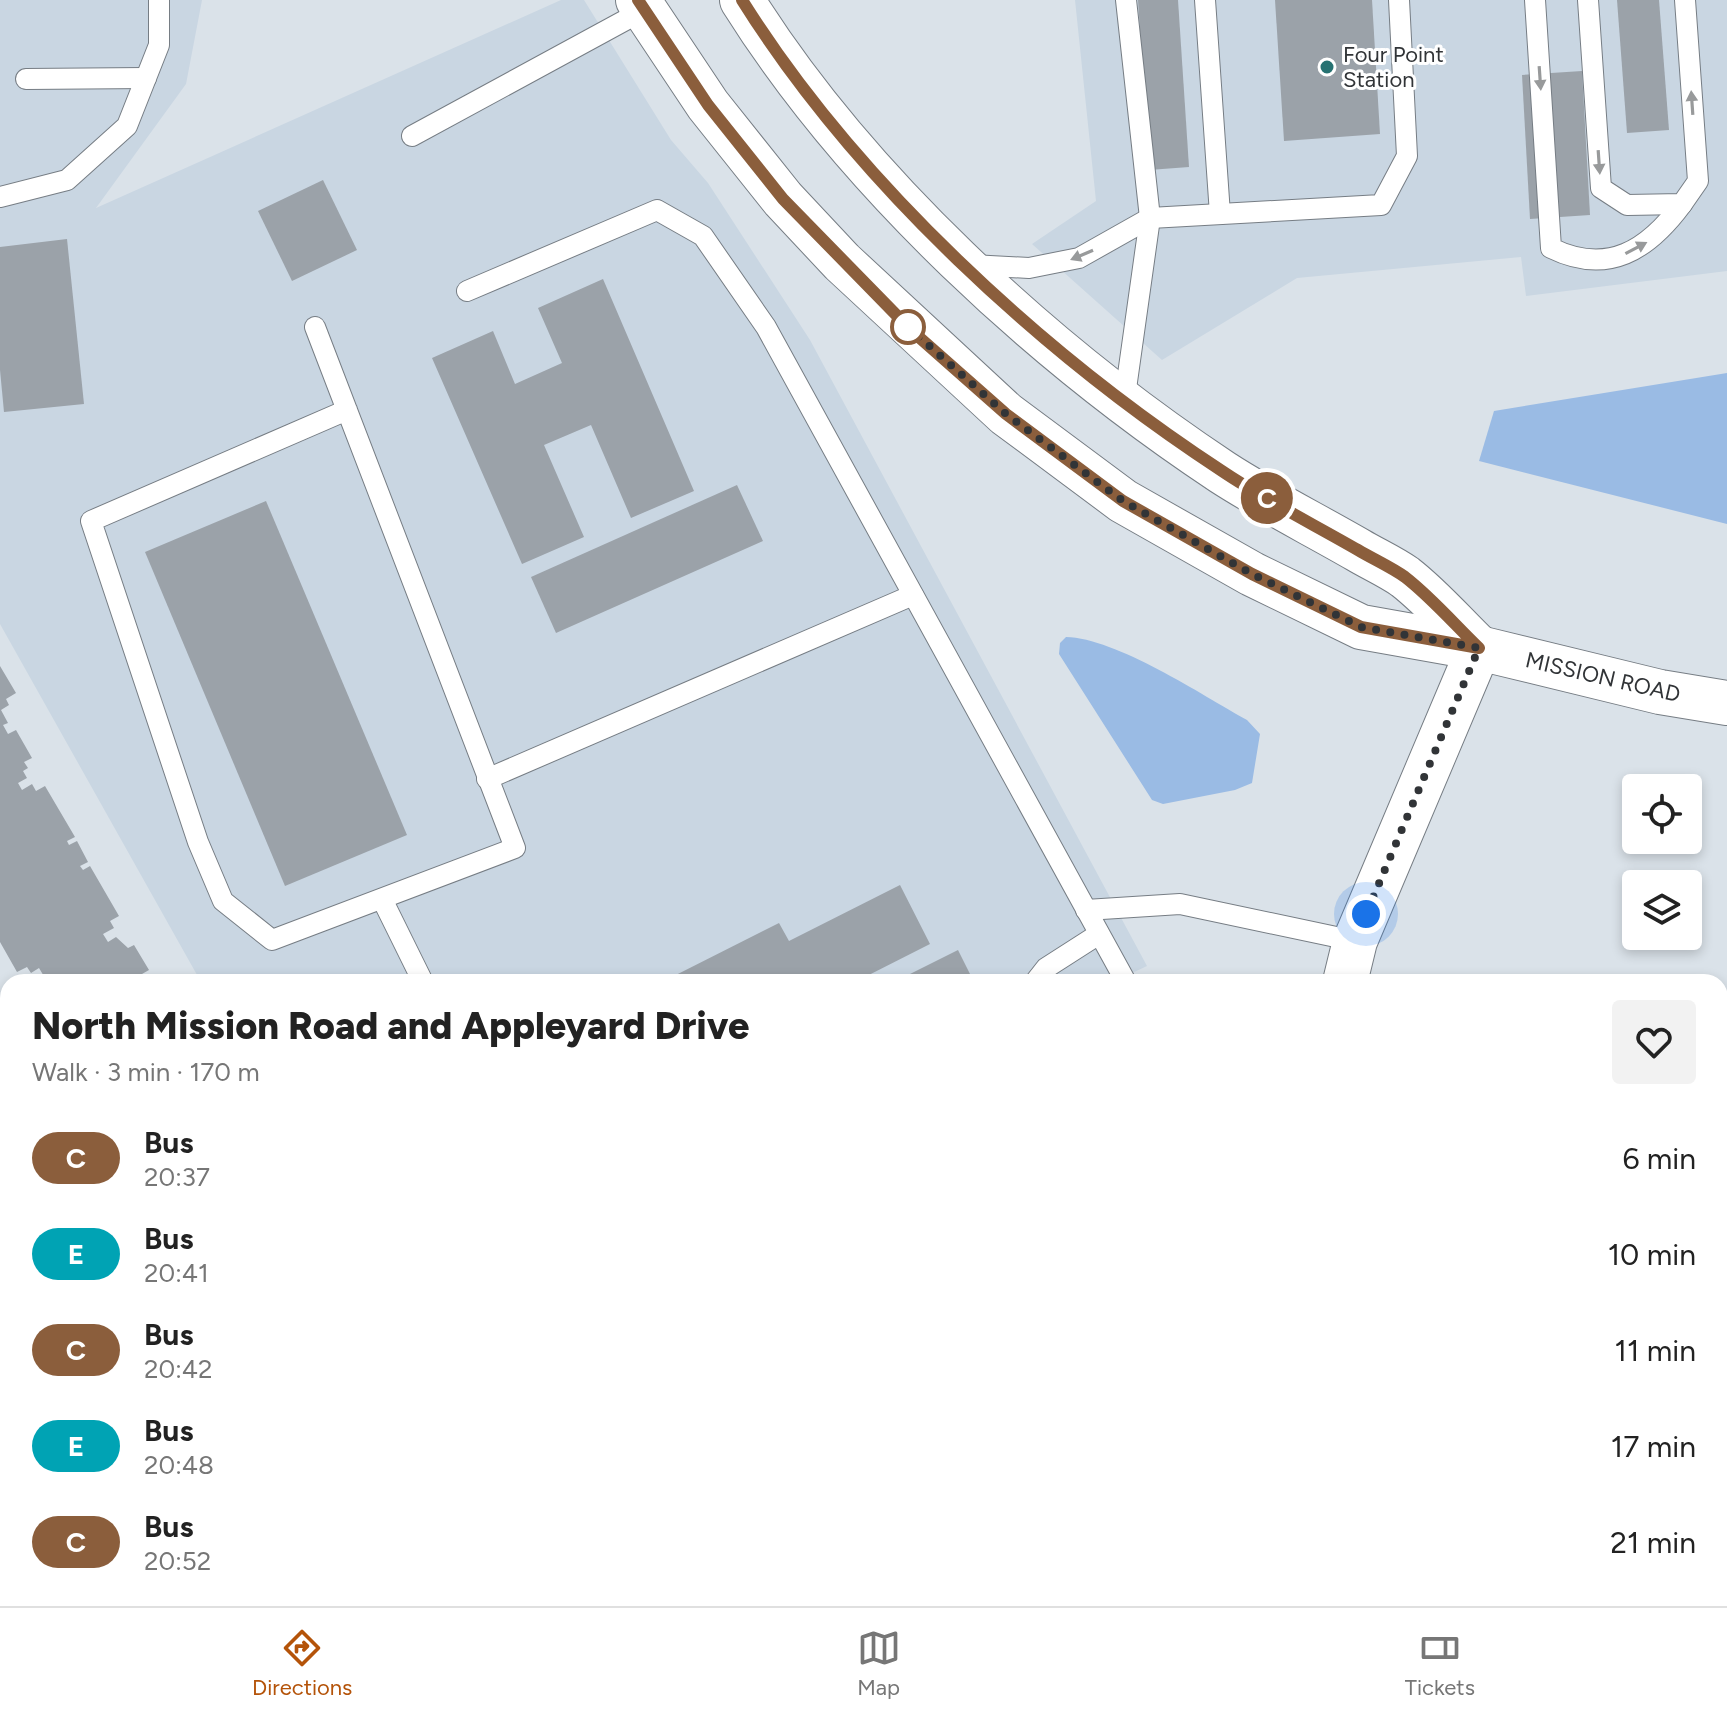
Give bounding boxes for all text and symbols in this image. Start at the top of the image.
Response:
place label: Four Point Station [1343,41,1444,93]
marker: Four Point Station [1318,58,1336,76]
one-way arrow [1534,66,1547,91]
one-way arrow [1685,90,1698,115]
one-way arrow [1593,150,1606,175]
one-way arrow [1625,241,1647,255]
one-way arrow [1070,248,1093,261]
unlabelled marker [891,310,925,344]
line badge: C [1241,472,1293,524]
text: C [1257,481,1277,515]
street label: MISSION ROAD [1523,646,1683,708]
map controls [1622,774,1702,950]
button: locate [1622,774,1702,854]
button: layers [1622,870,1702,950]
your location [1346,894,1386,934]
button: heart [1612,1000,1696,1084]
text: North Mission Road and Appleyard Drive [32,1003,749,1049]
text: Walk · 3 min · 170 m [32,1056,260,1088]
text: Bus [144,1124,193,1161]
text: 6 min [1622,1140,1696,1177]
text: C [66,1141,86,1175]
text: 20:37 [144,1161,210,1193]
text: Bus [144,1220,193,1257]
text: 10 min [1608,1236,1696,1273]
text: E [68,1237,84,1271]
text: 20:41 [144,1257,209,1289]
text: Bus [144,1316,193,1353]
text: 11 min [1615,1332,1696,1369]
text: C [66,1333,86,1367]
text: 20:42 [144,1353,212,1385]
text: Bus [144,1412,193,1449]
text: 17 min [1611,1428,1696,1465]
text: E [68,1429,84,1463]
text: 20:48 [144,1449,214,1481]
text: Bus [144,1508,193,1545]
text: 21 min [1610,1524,1696,1561]
text: C [66,1525,86,1559]
text: 20:52 [144,1545,211,1577]
tab: Directions [252,1626,352,1701]
tab: Map [857,1626,901,1701]
tab: Tickets [1405,1626,1475,1701]

